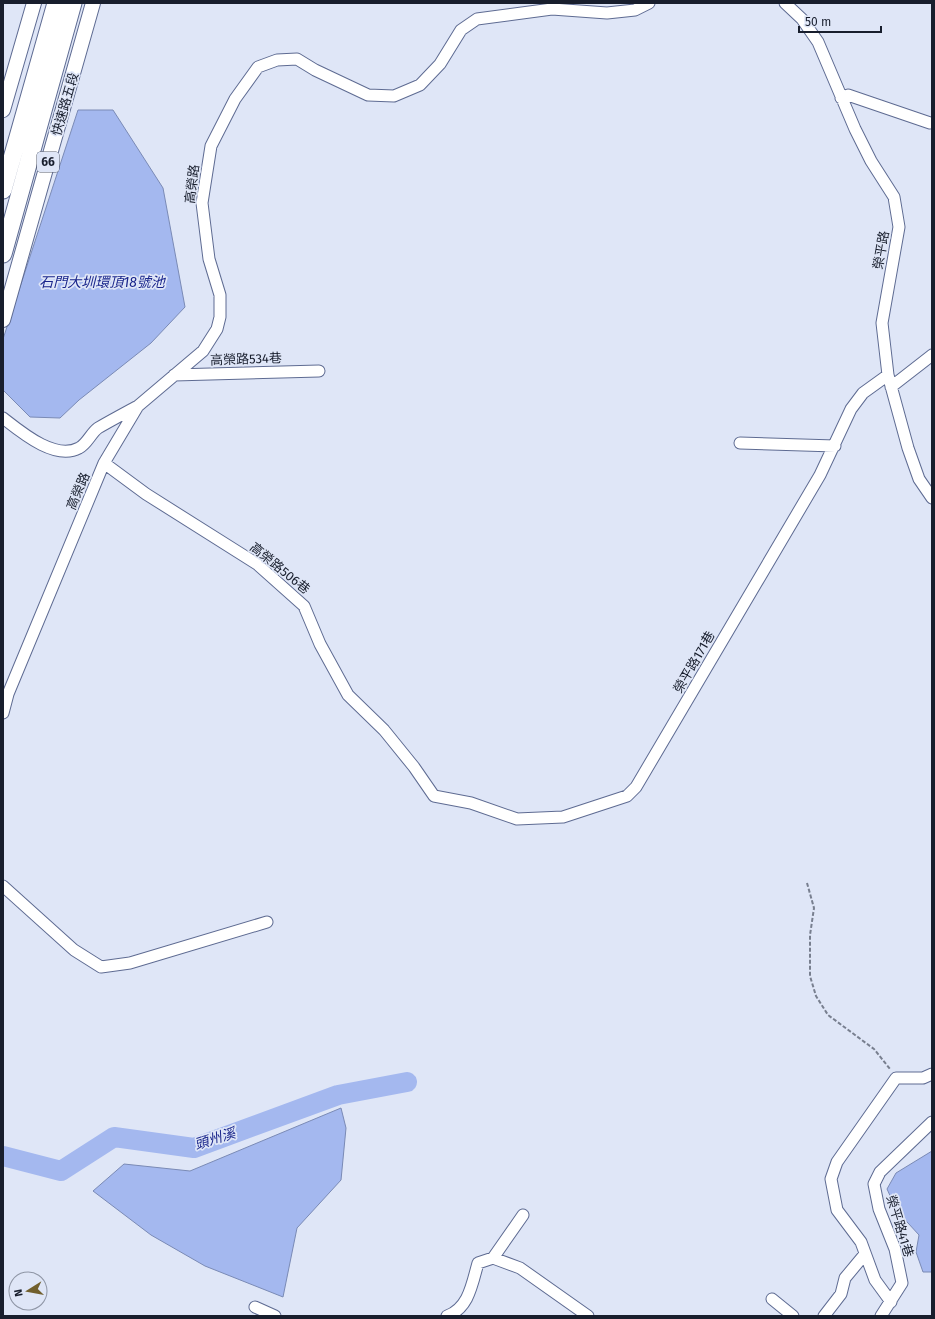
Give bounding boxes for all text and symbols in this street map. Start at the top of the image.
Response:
scale bar [799,8,881,34]
text: 50 m [805,15,831,29]
street label: 快速路五段 [49,71,81,137]
road number: 66 [37,152,59,172]
street label: 高榮路 [182,164,202,204]
street label: 榮平路 [870,229,892,271]
water label: 石門大圳環頂18號池 [39,274,167,291]
street label: 高榮路534巷 [210,350,282,368]
street label: 高榮路 [63,470,93,512]
street label: 高榮路506巷 [247,539,313,597]
street label: 榮平路171巷 [670,628,718,696]
water label: 頭州溪 [192,1124,239,1153]
street label: 榮平路41巷 [884,1193,916,1259]
north arrow [8,1271,48,1311]
text: N [12,1288,26,1298]

